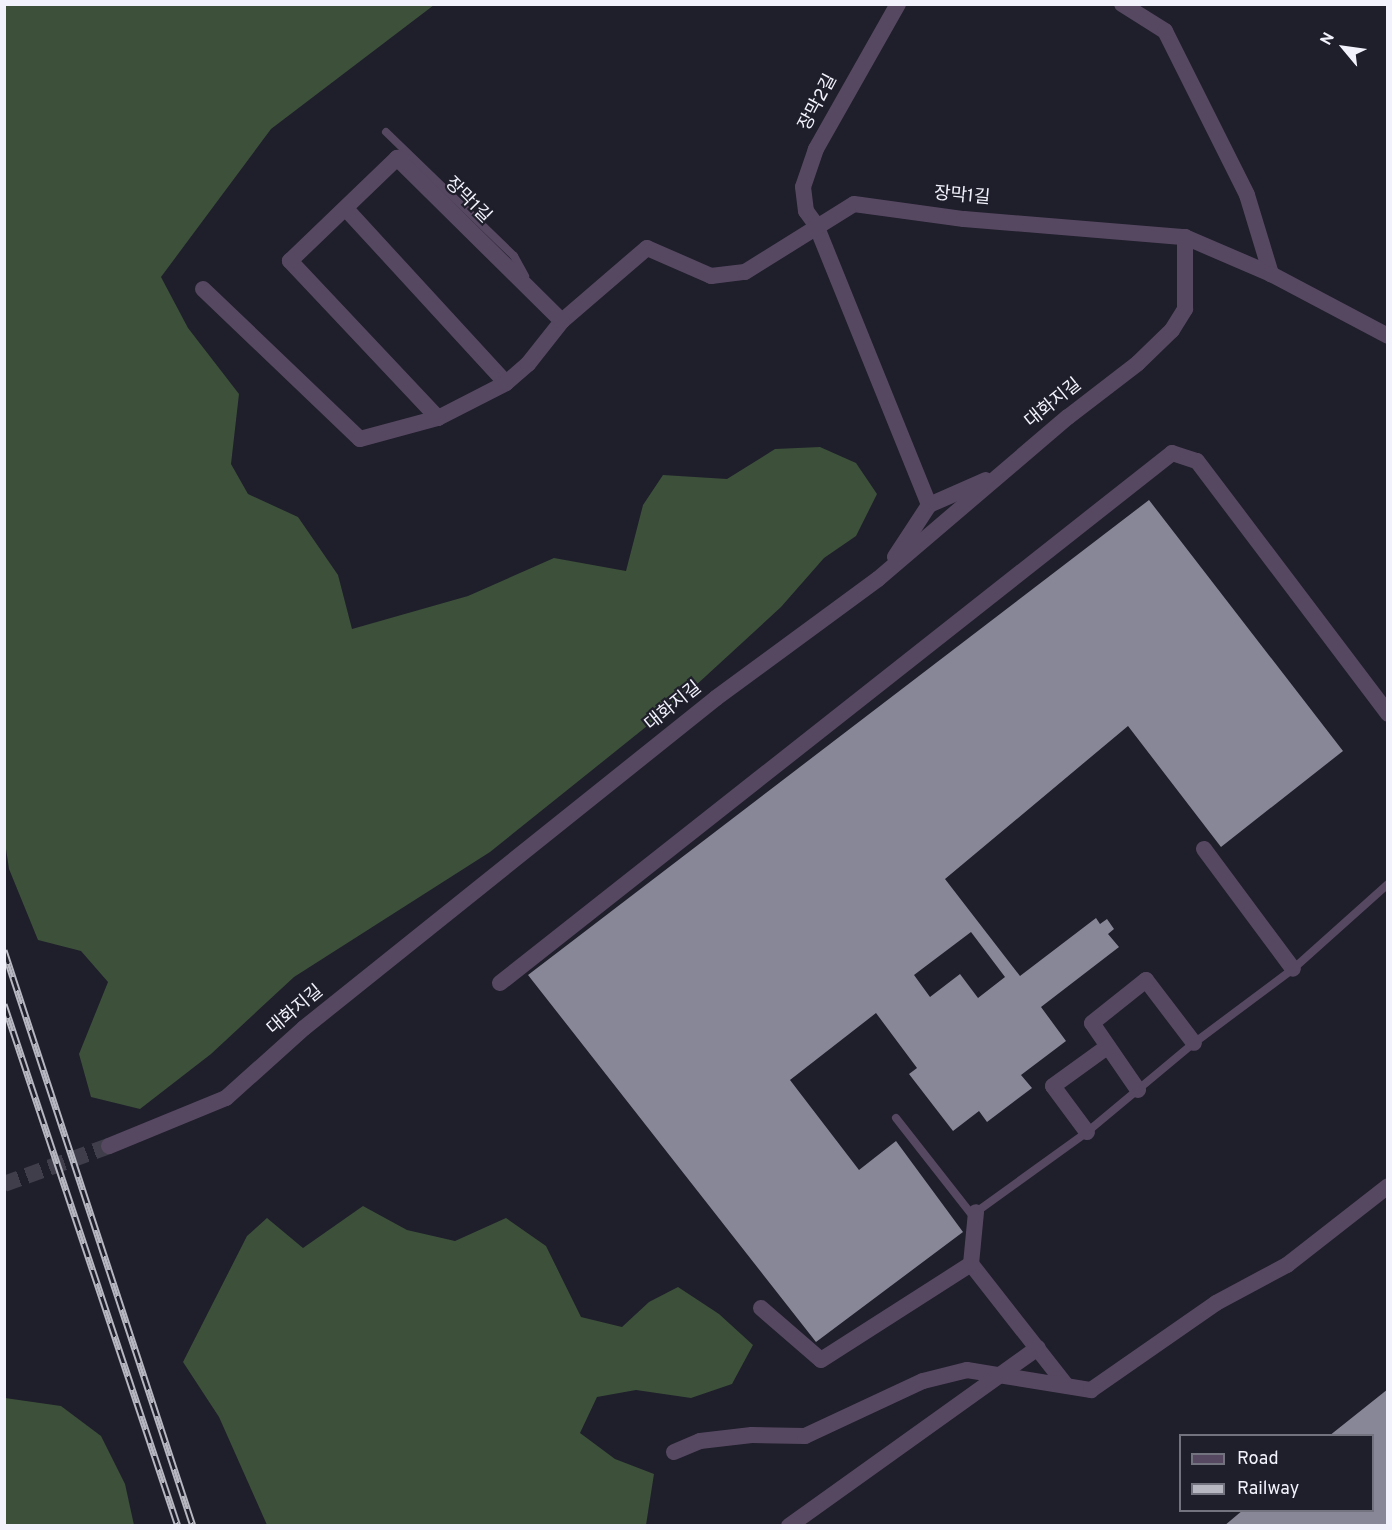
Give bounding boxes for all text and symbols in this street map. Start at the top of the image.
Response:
north arrow [1314,18,1374,78]
text: N [1317,29,1340,49]
street label: 장막2길 [795,71,843,135]
street label: 장막1길 [439,173,495,229]
street label: 장막1길 [933,184,991,210]
street label: 대화지길 [1021,375,1087,433]
street label: 대화지길 [641,678,707,736]
street label: 대화지길 [264,981,328,1041]
legend [1179,1434,1374,1512]
text: Road [1237,1448,1279,1471]
text: Railway [1237,1478,1299,1501]

